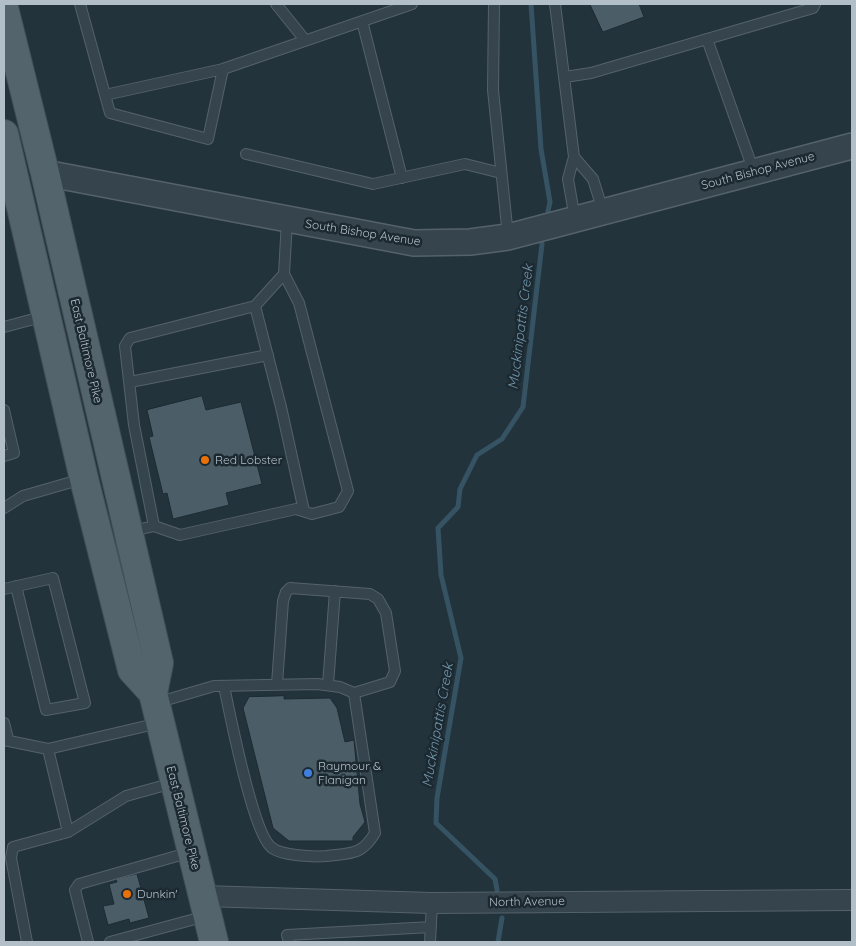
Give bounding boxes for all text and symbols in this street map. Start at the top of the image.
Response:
street label: South Bishop Avenue [700,149,816,193]
street label: South Bishop Avenue [304,217,422,249]
water label: Muckinipattis Creek [505,264,537,390]
street label: East Baltimore Pike [67,297,105,405]
place label: Red Lobster [215,453,282,467]
marker: Red Lobster [199,454,211,466]
water label: Muckinipattis Creek [419,662,457,788]
place label: Raymour & Flanigan [318,759,381,787]
street label: East Baltimore Pike [163,764,203,872]
marker: Raymour & Flanigan [302,767,314,779]
place label: Dunkin' [137,887,178,901]
marker: Dunkin' [121,888,133,900]
street label: North Avenue [489,894,565,910]

